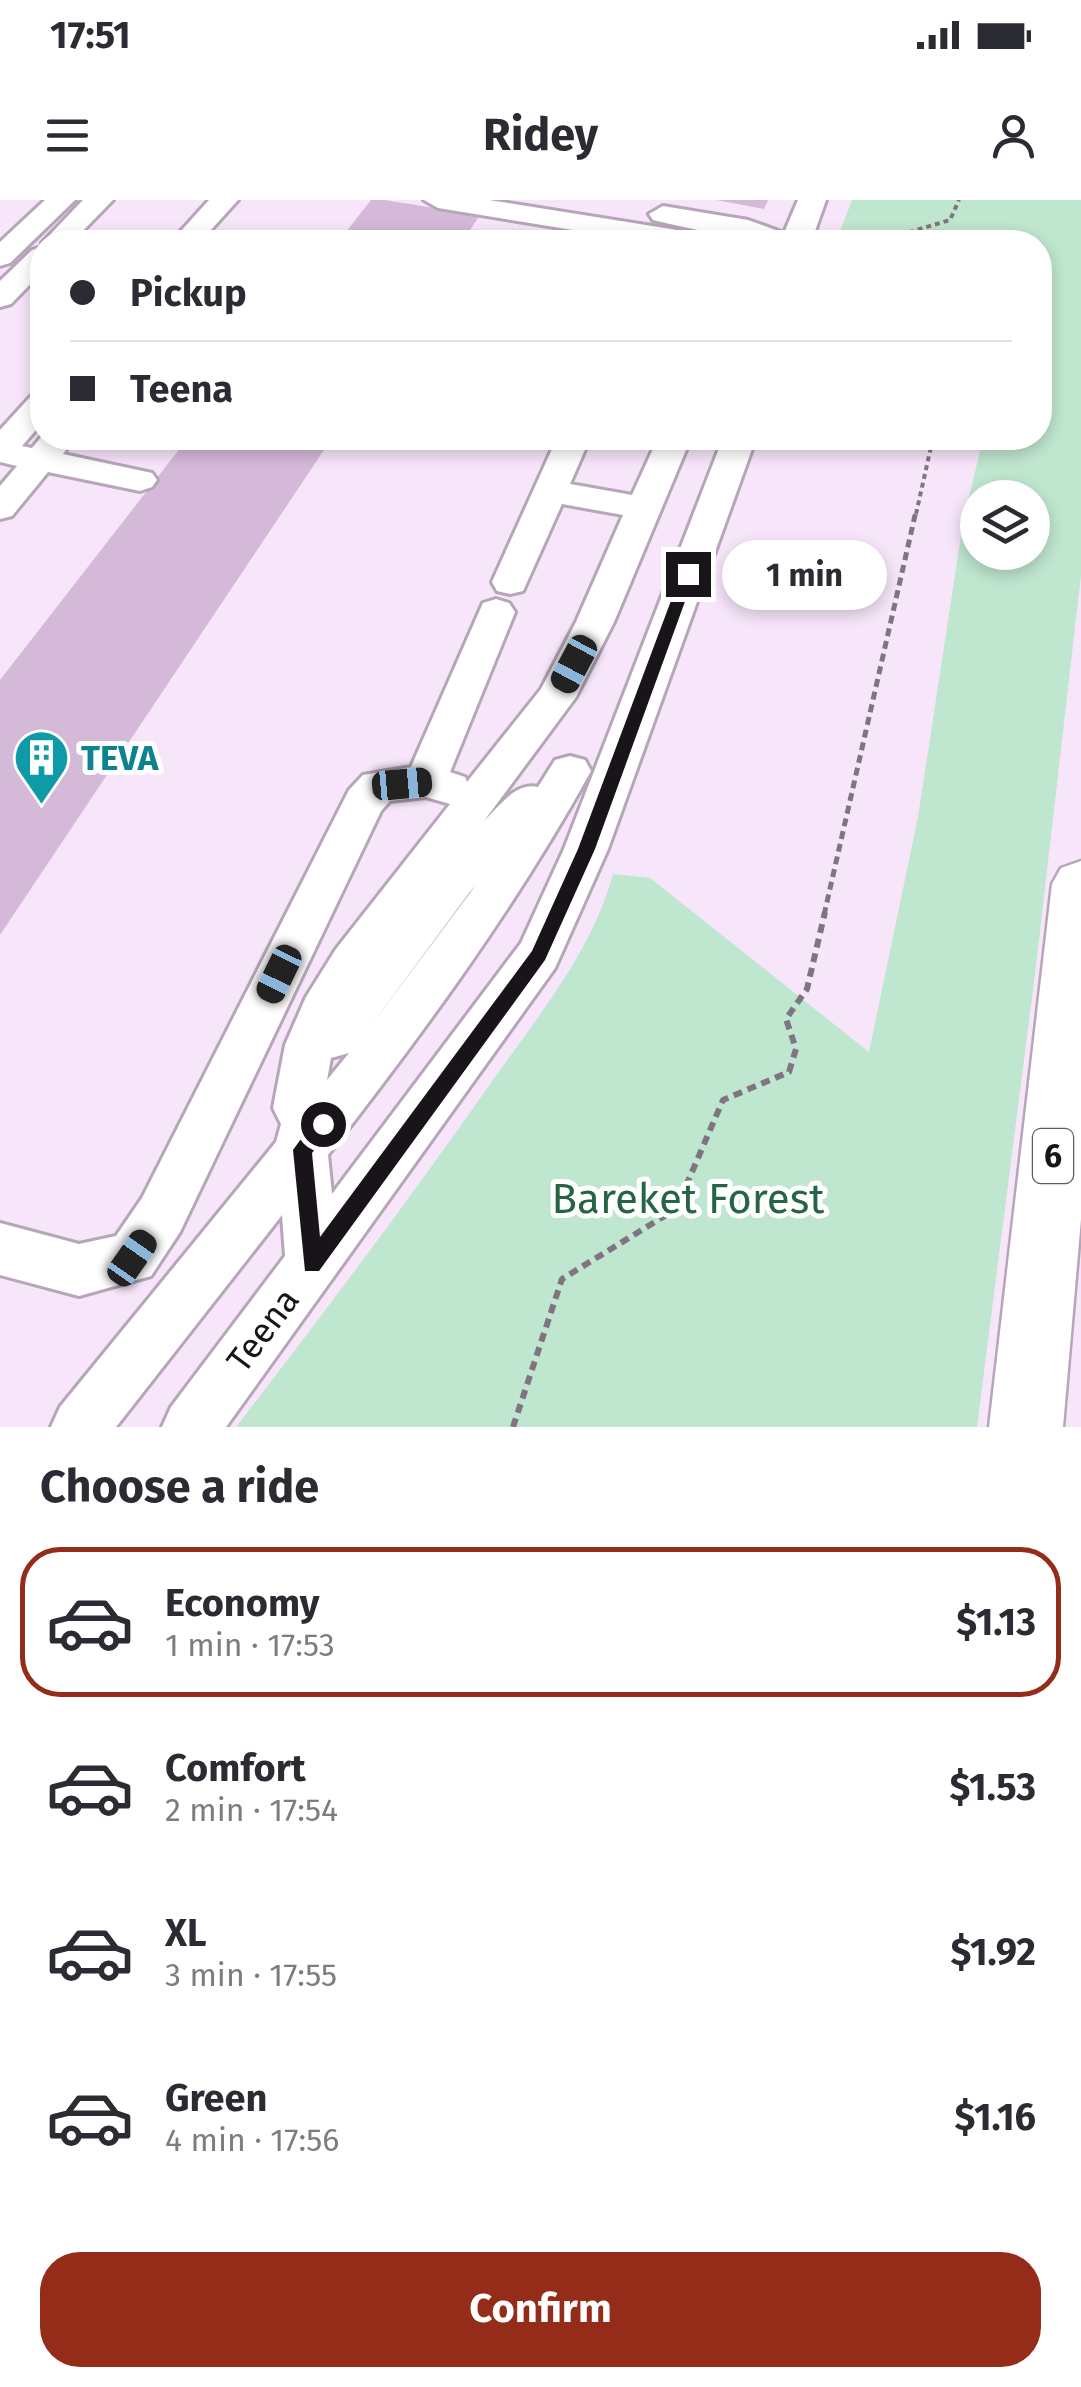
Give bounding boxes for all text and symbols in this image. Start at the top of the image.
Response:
text: 17:51 [50,12,131,58]
icon: menu [40,108,95,163]
text: Ridey [483,108,598,162]
icon: person [986,108,1041,163]
text: Pickup [130,270,247,316]
text: Teena [130,366,233,412]
map controls [960,480,1050,570]
button: layers [960,480,1050,570]
callout: 1 min [723,539,888,609]
route end [666,552,711,597]
text: 1 min [766,556,843,594]
car [547,630,601,698]
building icon: TEVA [12,728,72,807]
place label: TEVA [81,737,160,779]
car [371,766,433,802]
car [252,940,306,1008]
route start [301,1102,346,1147]
road number: 6 [1033,1129,1073,1183]
park label: Bareket Forest [552,1174,825,1224]
car [103,1225,161,1291]
street label: Teena [218,1280,308,1380]
text: Choose a ride [40,1460,319,1514]
icon: car [45,1577,135,1667]
text: Economy [165,1580,320,1626]
text: $1.13 [956,1599,1036,1645]
text: 1 min · 17:53 [165,1626,335,1664]
icon: car [45,1742,135,1832]
text: Comfort [165,1745,306,1791]
text: $1.53 [950,1764,1036,1810]
text: 2 min · 17:54 [165,1791,338,1829]
icon: car [45,1907,135,1997]
text: XL [165,1910,207,1956]
text: $1.92 [950,1929,1036,1975]
text: 3 min · 17:55 [165,1956,337,1994]
icon: car [45,2072,135,2162]
text: Green [165,2075,268,2121]
text: $1.16 [954,2094,1036,2140]
text: 4 min · 17:56 [165,2121,339,2159]
button: Confirm [40,2252,1041,2367]

